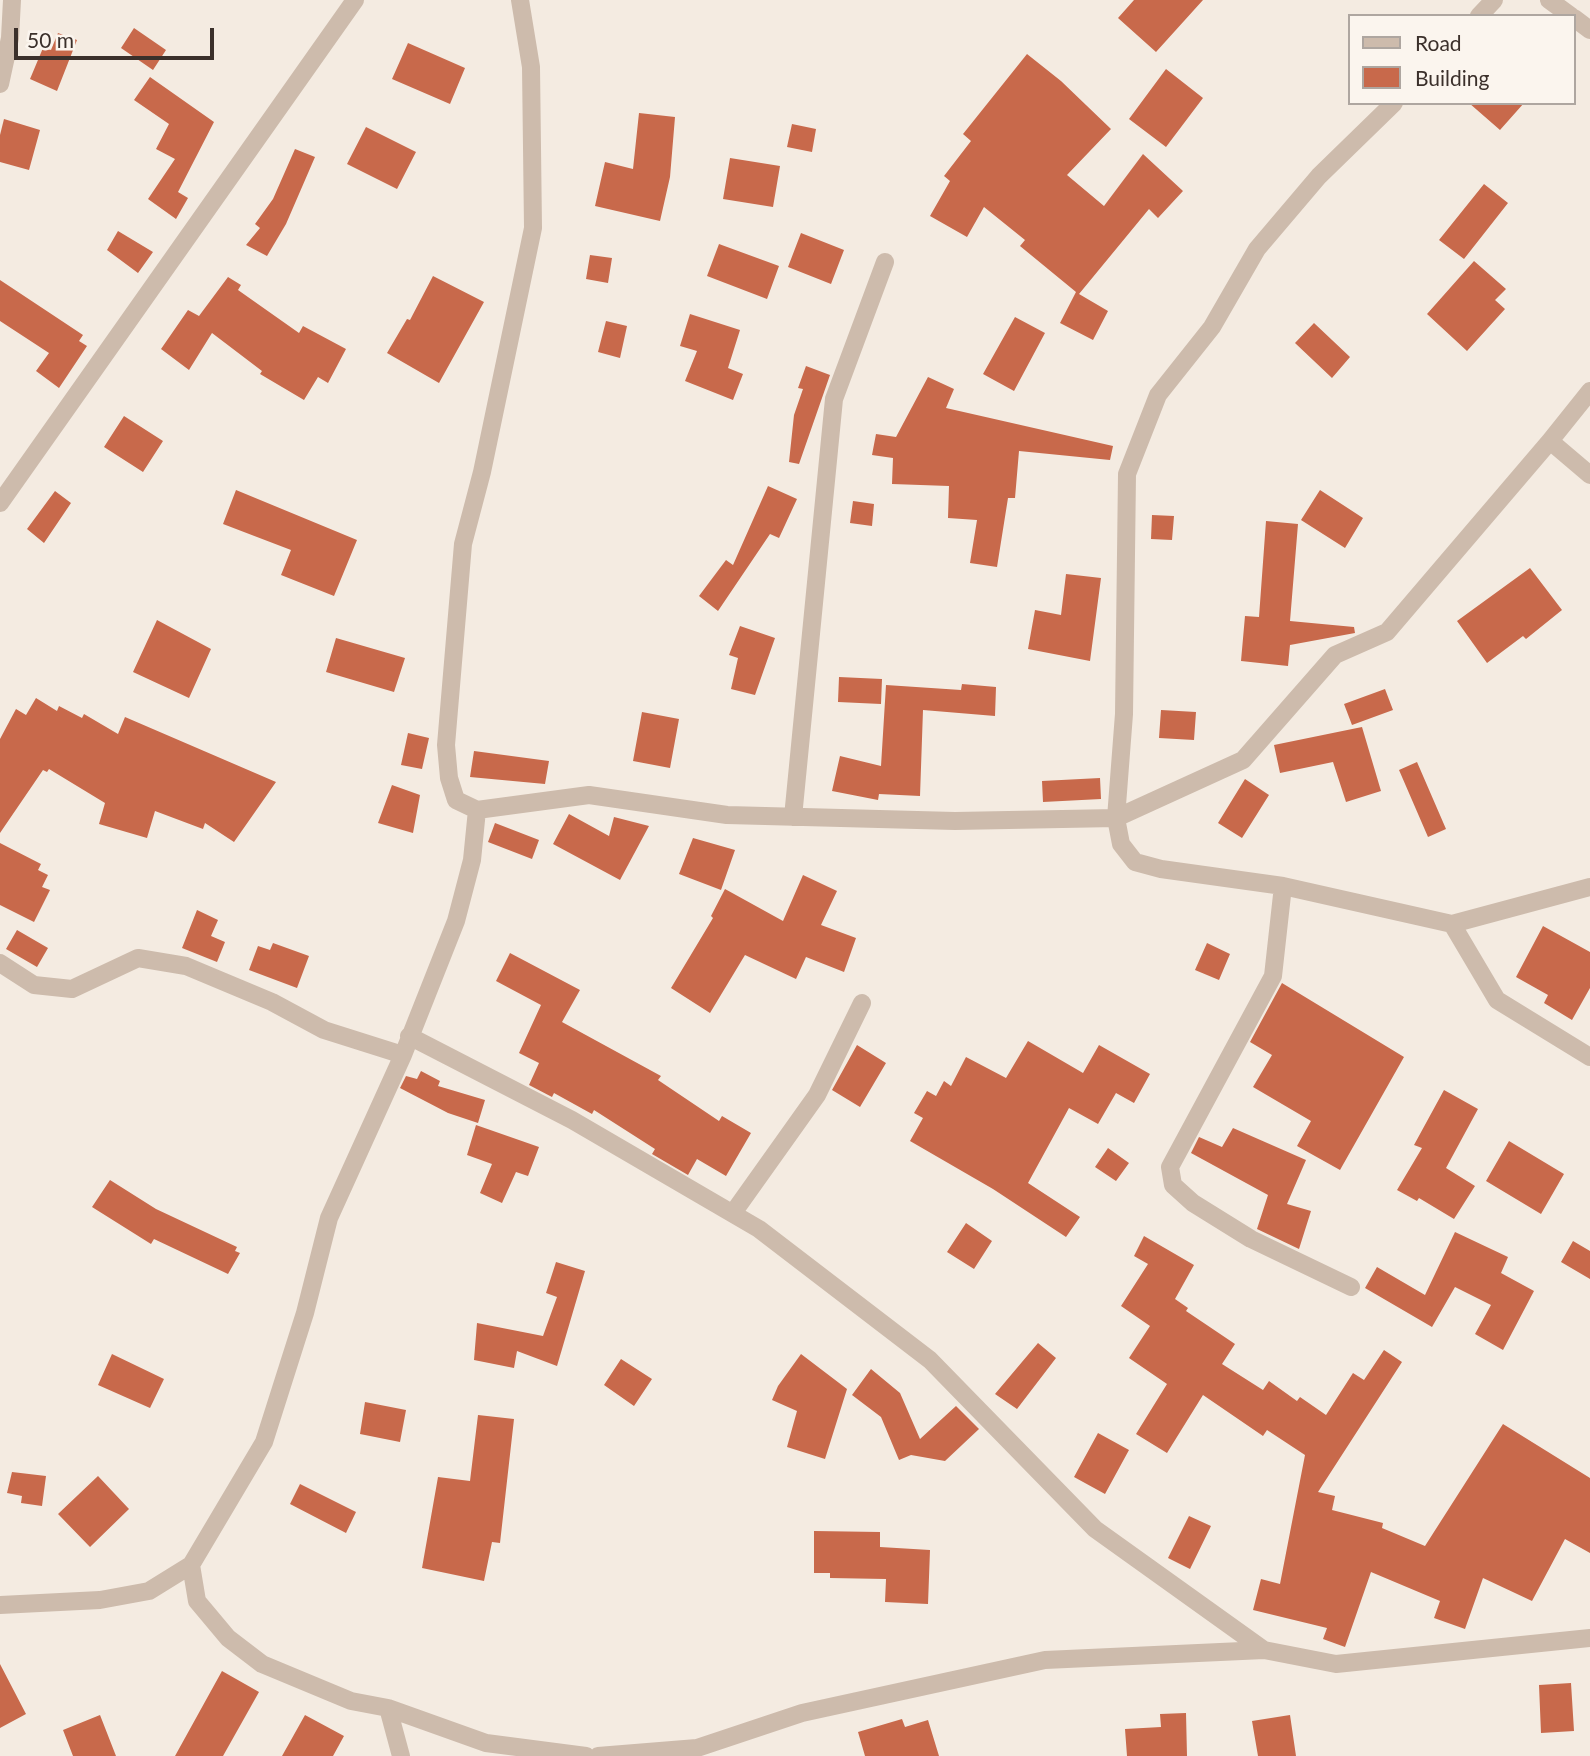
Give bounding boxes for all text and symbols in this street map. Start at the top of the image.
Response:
scale bar [18,14,217,58]
legend [1348,14,1576,105]
text: 50 m [27,27,74,52]
text: Road [1415,30,1462,55]
text: Building [1415,65,1490,90]

